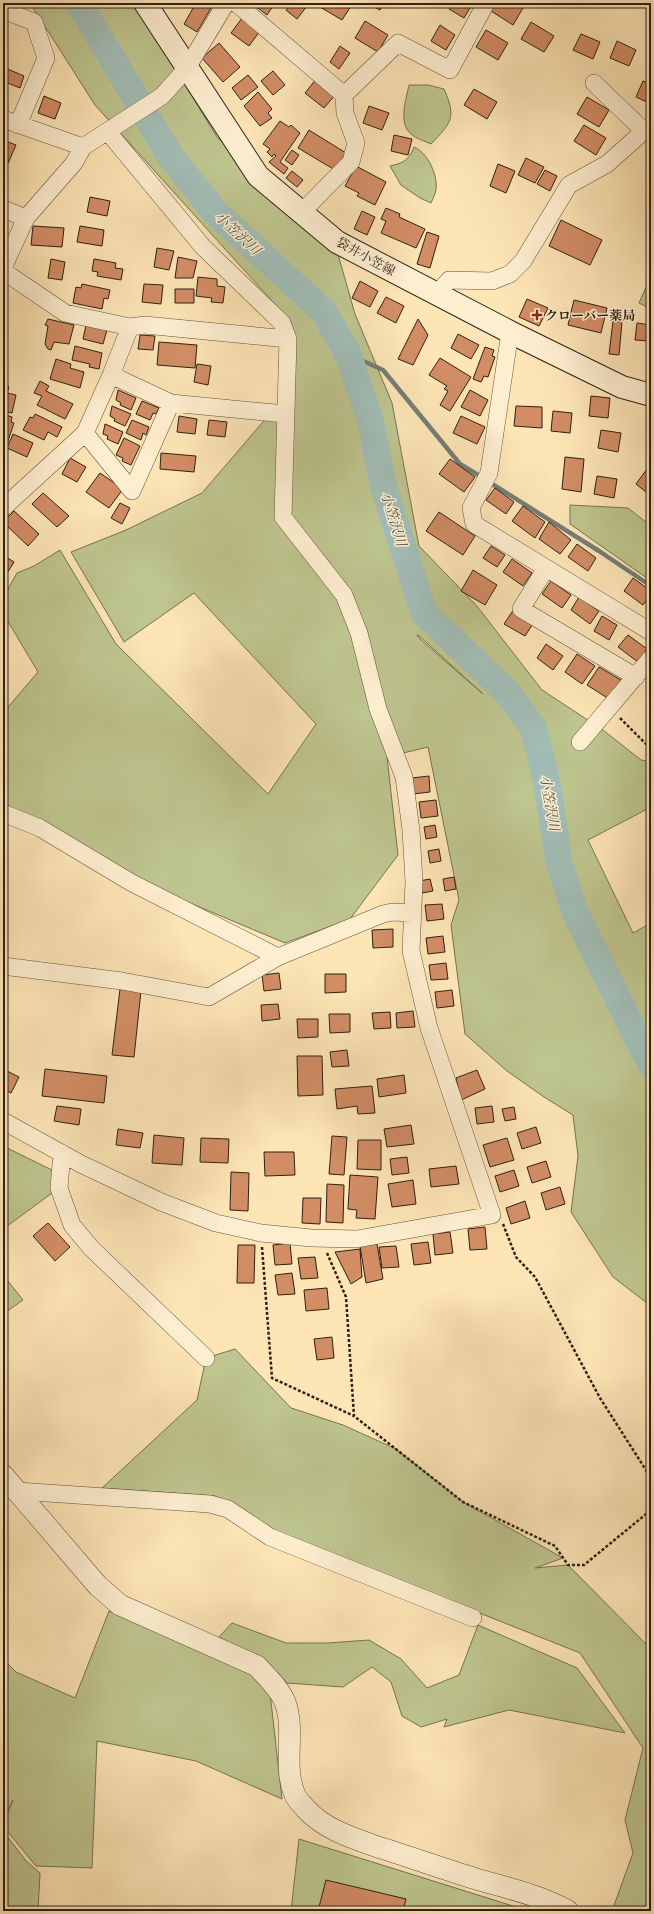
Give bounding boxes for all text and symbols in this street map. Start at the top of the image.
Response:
water label: 小笠沢川 [211,208,265,260]
street label: 袋井小笠線 [334,234,398,279]
place label: クローバー薬局 [545,308,635,323]
marker: クローバー薬局 [532,310,542,320]
water label: 小笠沢川 [377,490,410,550]
water label: 小笠沢川 [536,774,563,834]

